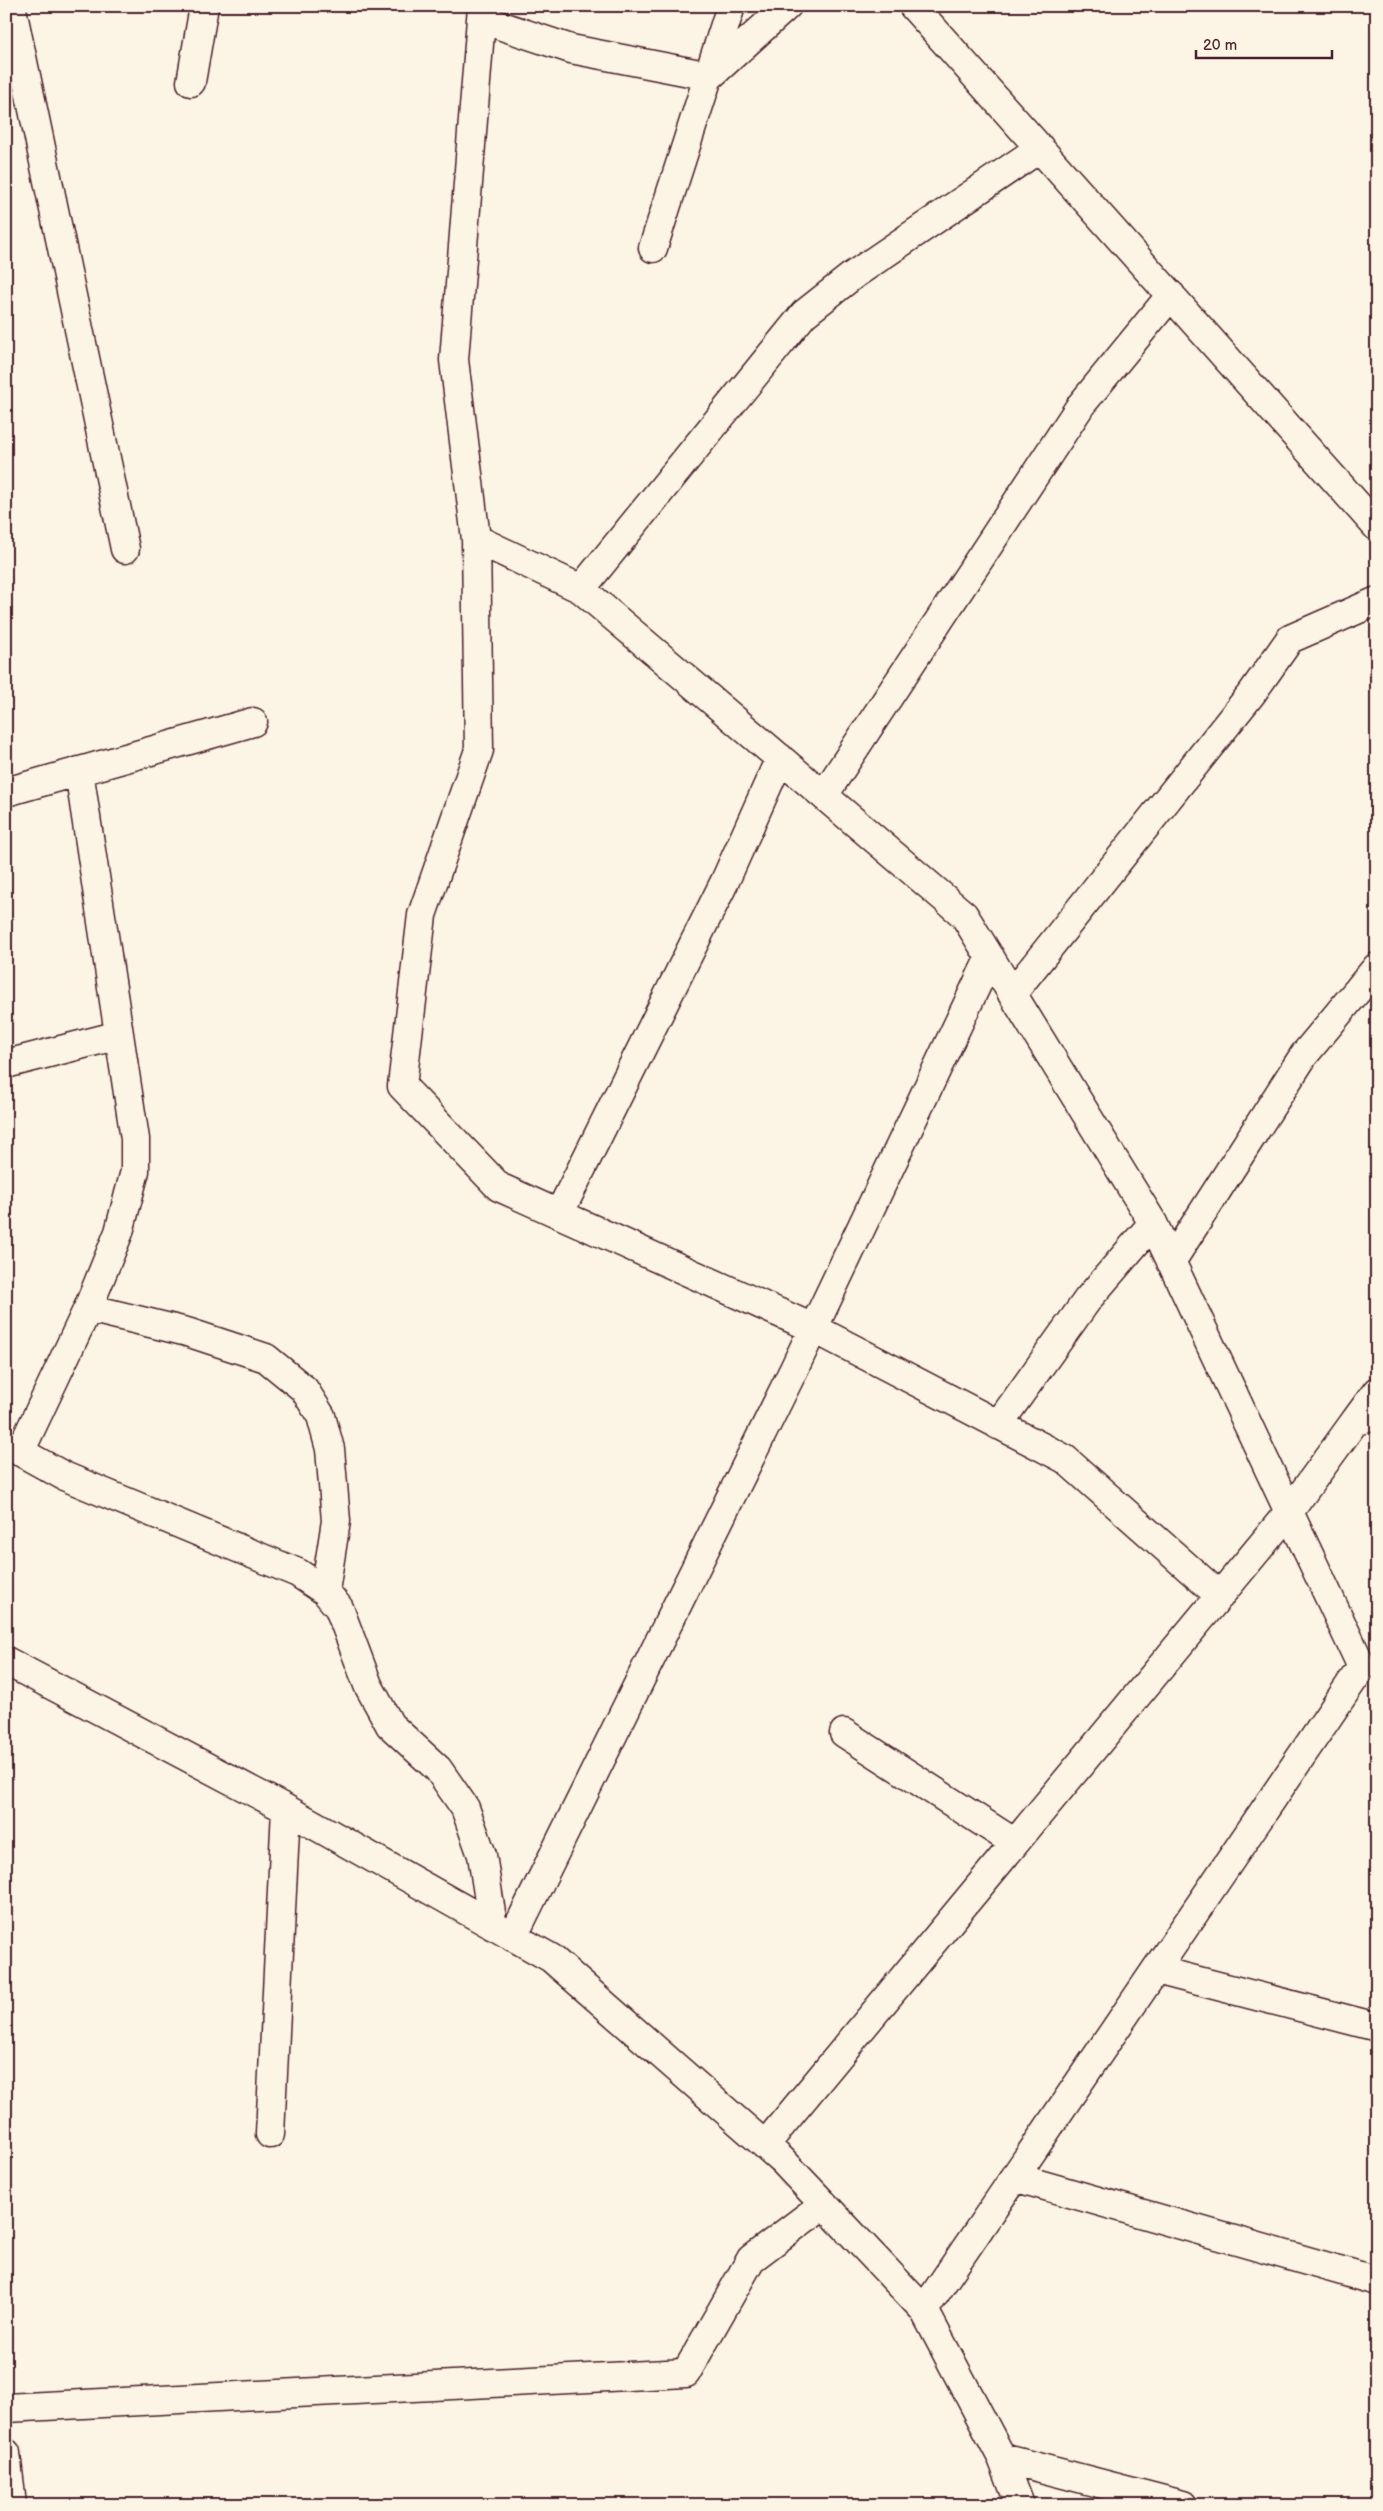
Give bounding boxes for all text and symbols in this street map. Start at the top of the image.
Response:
scale bar [1196,28,1332,60]
text: 20 m [1203,36,1237,55]

